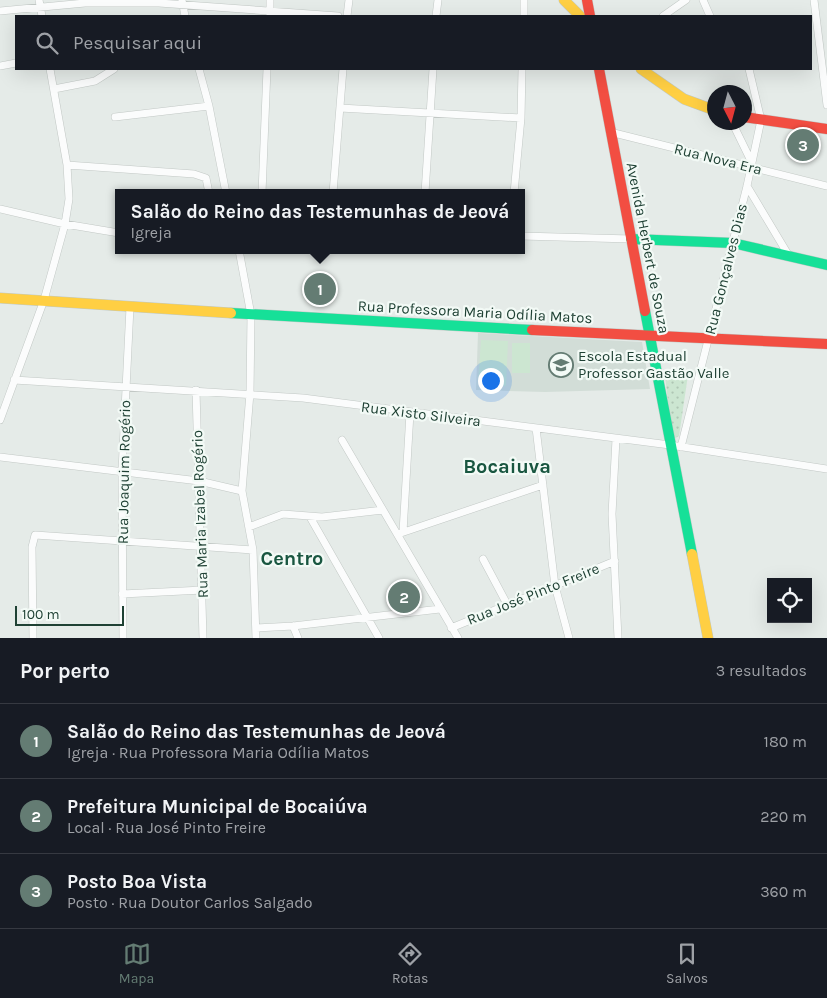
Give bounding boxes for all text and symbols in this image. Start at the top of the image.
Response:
search box [15,15,812,70]
icon: search [33,29,61,57]
text: Pesquisar aqui [73,32,202,54]
north arrow [707,85,752,130]
pin: 3 [787,126,819,164]
street label: Rua Nova Era [672,139,764,179]
street label: Avenida Herbert de Souza [623,161,673,335]
popup [115,189,525,254]
text: Salão do Reino das Testemunhas de Jeová [131,201,509,223]
street label: Rua Gonçalves Dias [701,202,751,336]
text: Igreja [131,223,172,242]
pin: 1 [304,270,336,308]
street label: Rua Professora Maria Odília Matos [357,297,593,327]
place label: Escola Estadual Professor Gastão Valle [578,347,729,382]
school or university icon: Escola Estadual Professor Gastão Valle [548,352,574,378]
your location [478,368,504,394]
street label: Rua Xisto Silveira [360,398,482,430]
street label: Rua Joaquim Rogério [114,400,134,544]
street label: Rua Maria Izabel Rogério [188,430,212,598]
district label: Bocaiuva [463,455,551,478]
district label: Centro [261,547,323,570]
street label: Rua José Pinto Freire [464,559,602,629]
pin: 2 [388,578,420,616]
map controls [767,578,812,623]
button: locate [767,578,812,623]
scale bar [15,603,124,626]
text: 100 m [22,606,60,623]
text: Por perto [20,659,110,683]
text: 3 resultados [716,661,807,680]
text: Salão do Reino das Testemunhas de Jeová [67,721,446,743]
text: 1 [33,732,39,751]
text: 180 m [764,732,807,751]
text: Igreja · Rua Professora Maria Odília Matos [67,743,369,762]
text: Prefeitura Municipal de Bocaiúva [67,796,368,818]
text: 2 [31,807,41,826]
text: 220 m [760,807,807,826]
text: Local · Rua José Pinto Freire [67,818,266,837]
text: Posto Boa Vista [67,871,207,893]
text: 3 [31,882,41,901]
text: 360 m [760,882,807,901]
text: Posto · Rua Doutor Carlos Salgado [67,893,313,912]
tab: Mapa [119,940,154,987]
tab: Rotas [392,940,428,987]
tab: Salvos [666,940,708,987]

